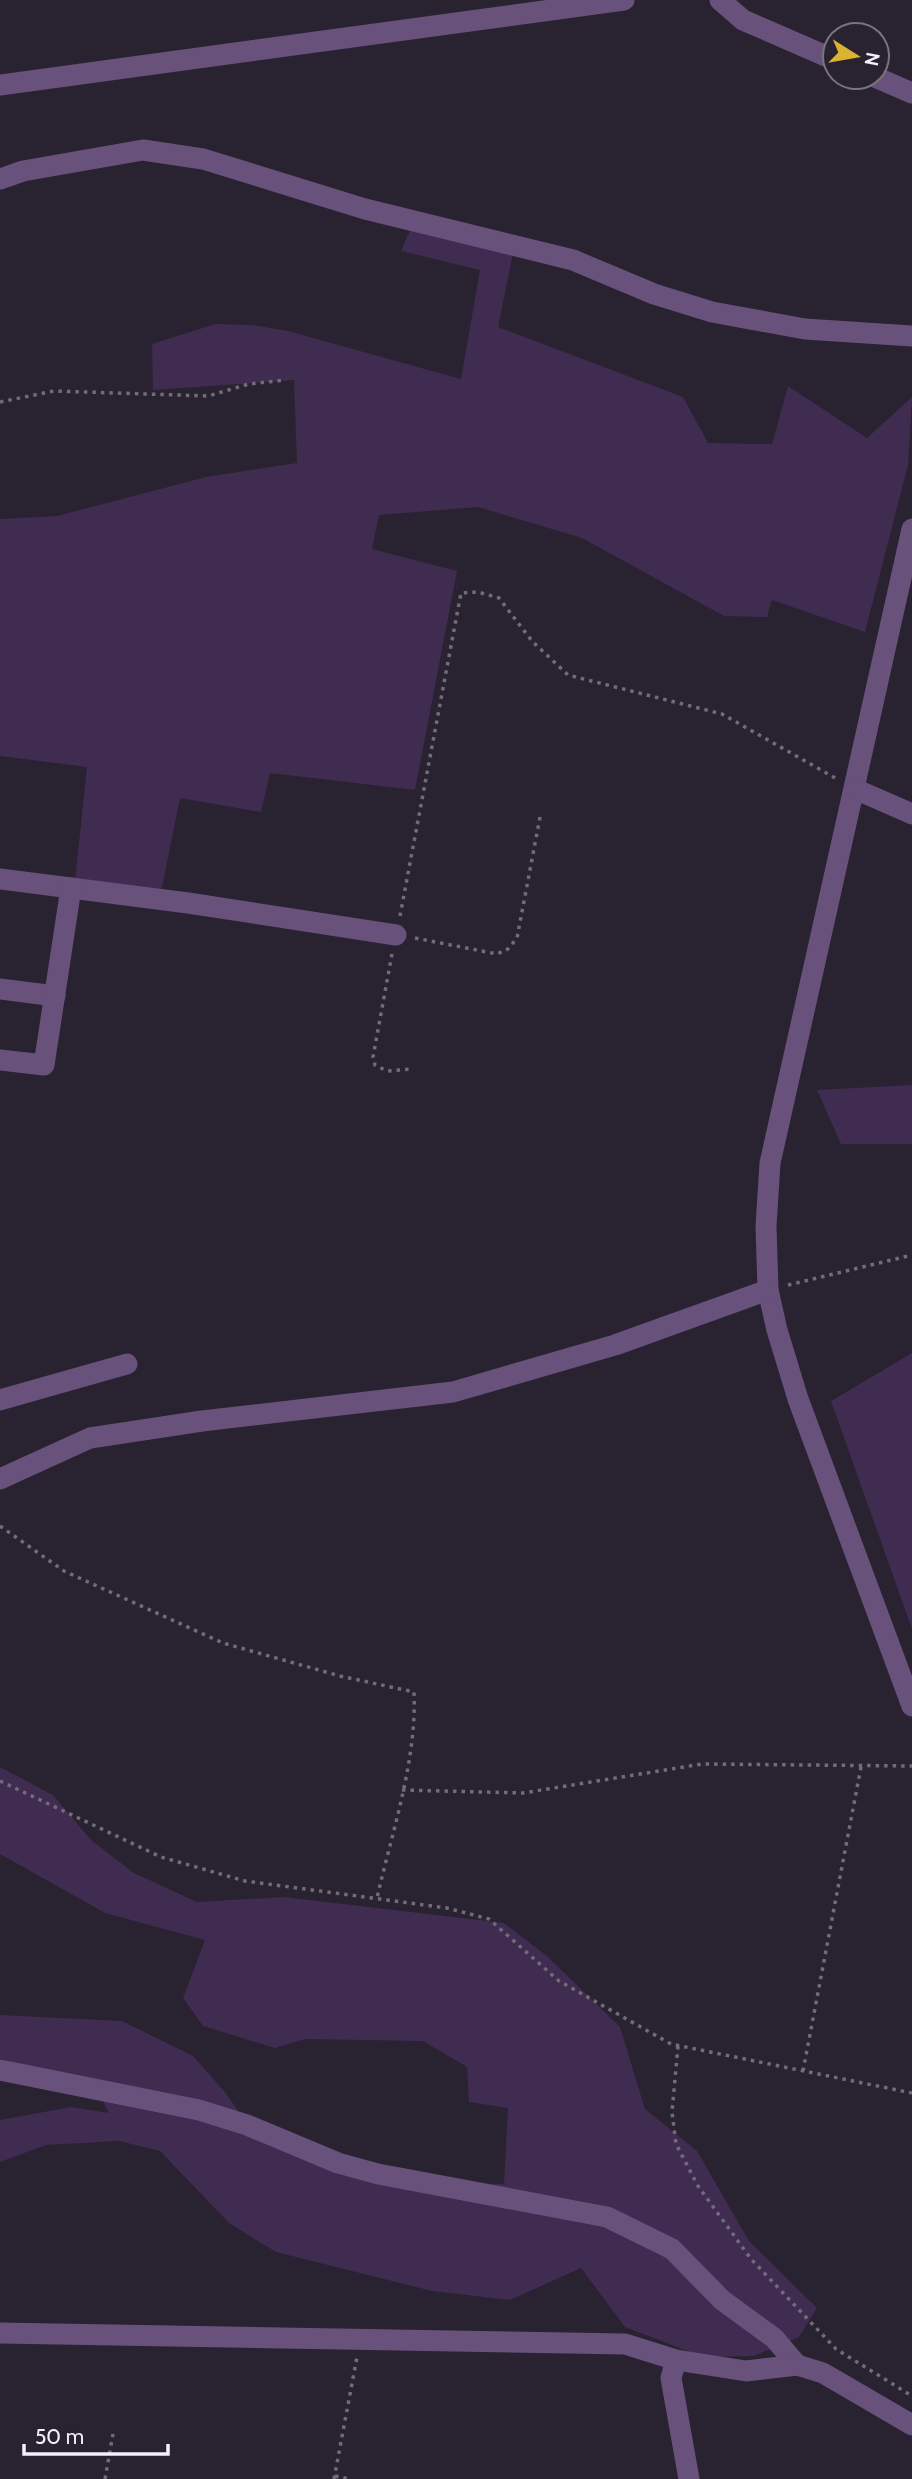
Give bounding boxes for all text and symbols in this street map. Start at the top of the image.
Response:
north arrow [821,21,891,91]
text: N [860,50,885,68]
scale bar [24,2412,168,2456]
text: 50 m [35,2424,84,2449]

